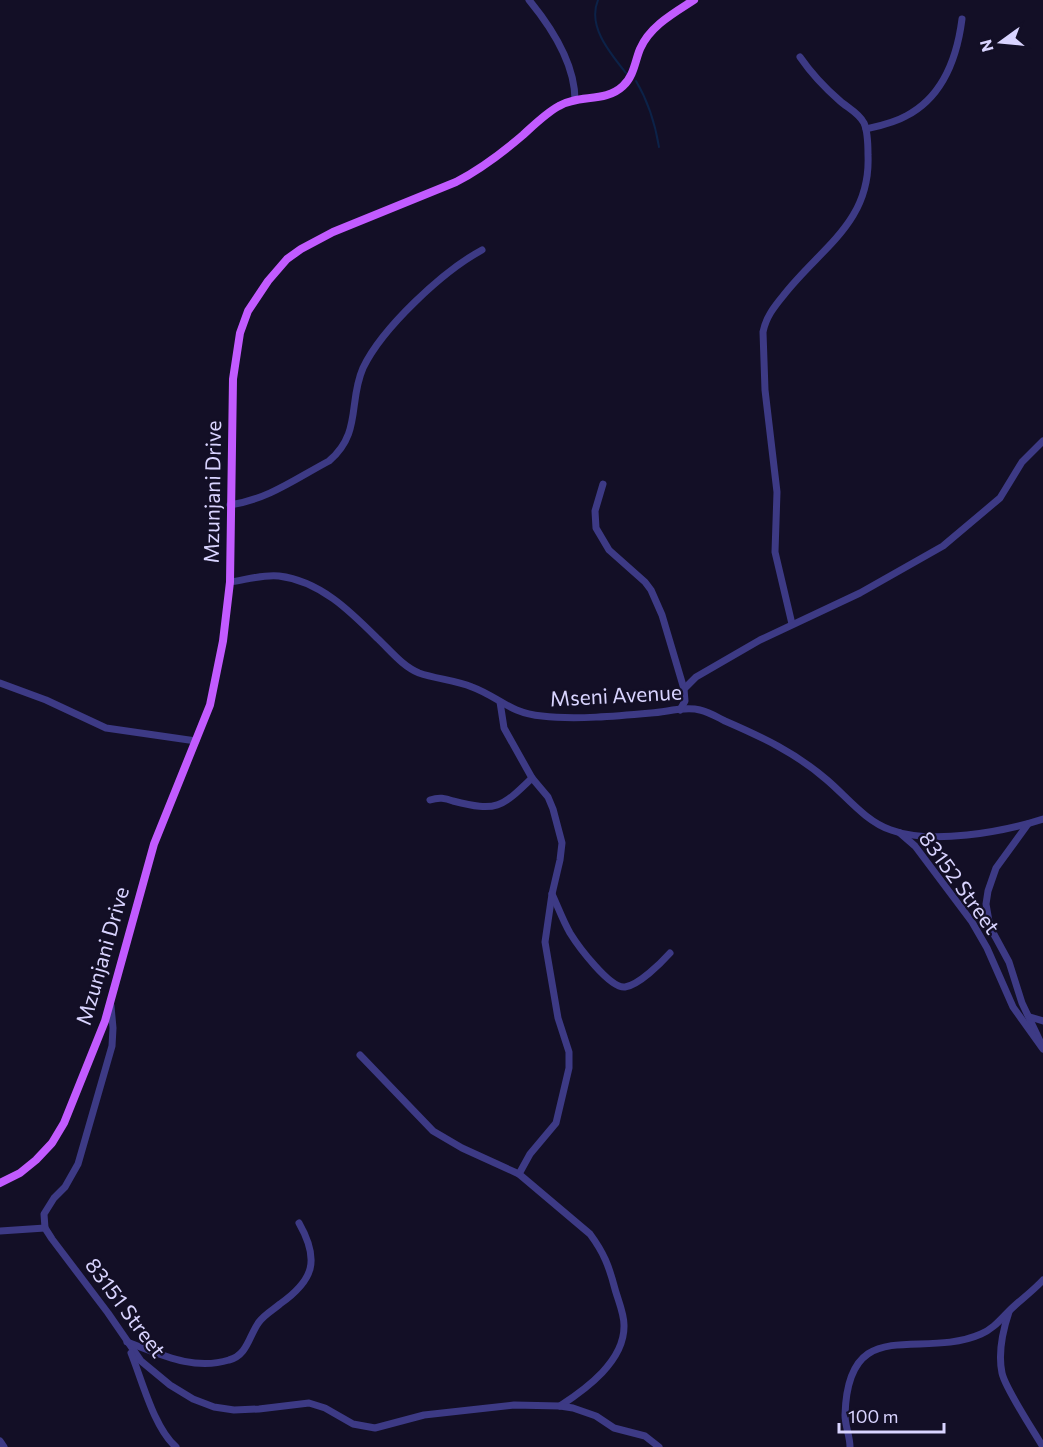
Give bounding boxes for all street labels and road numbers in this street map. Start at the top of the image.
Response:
street label: Mzunjani Drive [198,420,225,564]
street label: Mseni Avenue [549,679,683,710]
street label: 83152 Street [915,826,1006,938]
street label: Mzunjani Drive [70,883,133,1028]
street label: 83151 Street [81,1252,172,1362]

